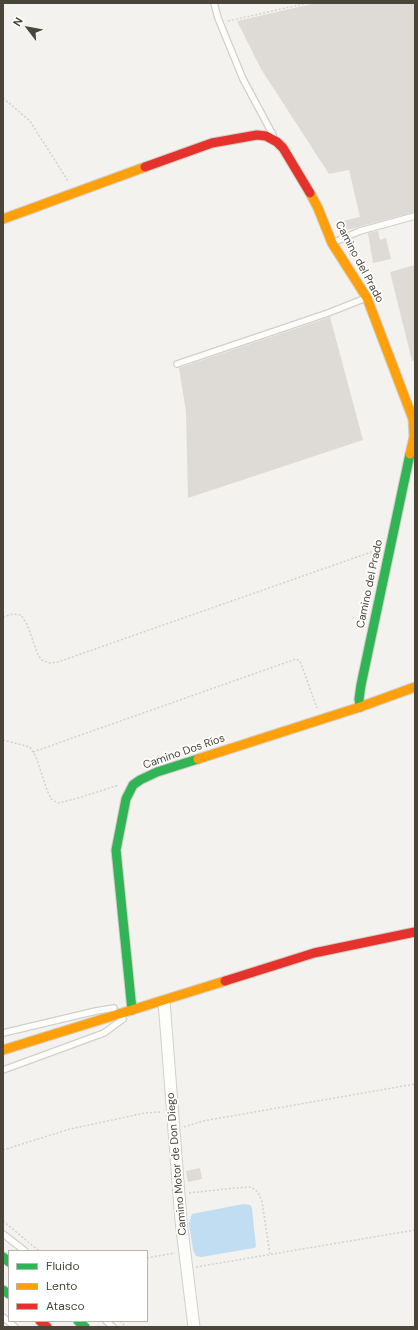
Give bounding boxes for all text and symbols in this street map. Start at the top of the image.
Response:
north arrow [8,8,48,48]
text: N [10,15,26,29]
street label: Camino del Prado [332,219,386,305]
street label: Camino del Prado [354,538,386,630]
street label: Camino Dos Ríos [141,732,227,772]
street label: Camino Motor de Don Diego [164,1092,190,1236]
legend [8,1250,148,1322]
text: Fluido [46,1258,80,1274]
text: Lento [46,1278,77,1294]
text: Atasco [46,1298,85,1314]

